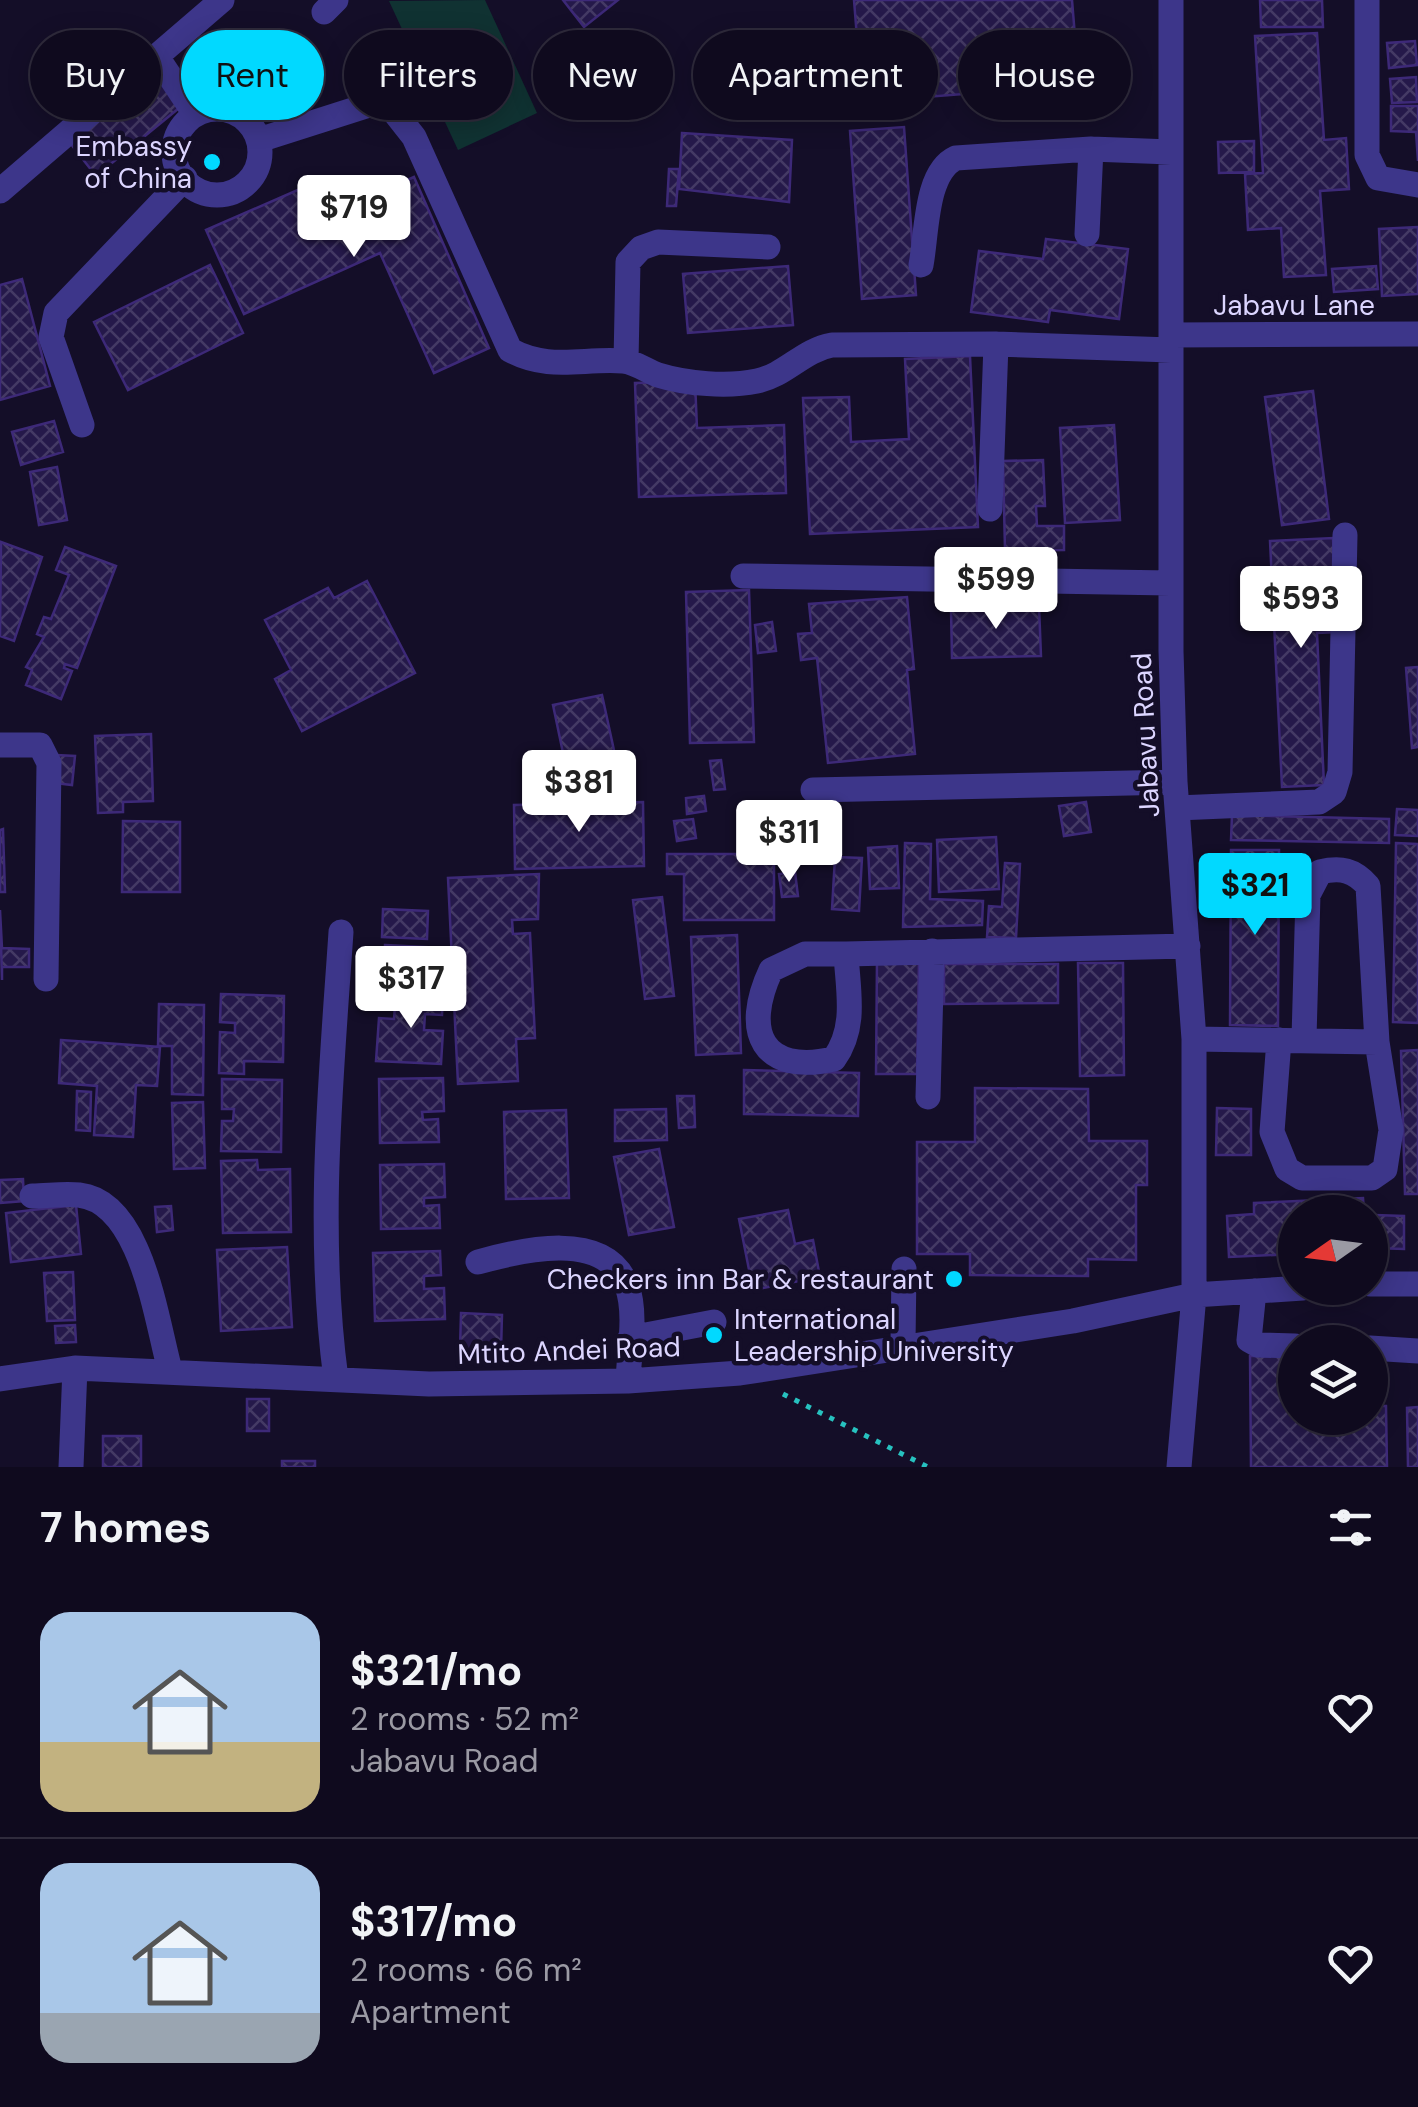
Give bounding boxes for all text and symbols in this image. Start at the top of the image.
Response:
chip: Buy [30,30,161,120]
chip: Rent [181,30,324,120]
chip: Filters [344,30,513,120]
chip: New [533,30,673,120]
chip: Apartment [693,30,938,120]
chip: House [958,30,1131,120]
place label: Embassy of China [75,128,192,197]
marker: Embassy of China [201,151,223,173]
pin: $719 [295,175,413,260]
text: $719 [319,186,389,228]
street label: Jabavu Lane [1213,287,1375,324]
pin: $599 [937,547,1055,632]
text: $599 [956,558,1036,600]
pin: $593 [1242,566,1360,651]
text: $593 [1262,577,1340,619]
street label: Jabavu Road [1123,652,1168,818]
pin: $381 [520,750,638,835]
text: $381 [544,761,614,803]
pin: $311 [730,800,848,885]
text: $311 [758,811,820,853]
pin: $321 [1196,853,1314,938]
text: $321 [1221,864,1289,906]
pin: $317 [352,946,470,1031]
text: $317 [377,957,445,999]
north arrow [1278,1195,1388,1305]
map controls [1278,1195,1388,1435]
place label: Checkers inn Bar & restaurant [547,1261,934,1298]
marker: Checkers inn Bar & restaurant [943,1268,965,1290]
place label: International Leadership University [734,1301,1014,1370]
marker: International Leadership University [703,1324,725,1346]
button: layers [1278,1325,1388,1435]
street label: Mtito Andei Road [457,1328,681,1373]
text: 7 homes [40,1500,211,1555]
icon: filters [1323,1500,1378,1555]
text: $321/mo [350,1643,523,1698]
icon: home [120,1652,240,1772]
icon: heart [1323,1685,1378,1740]
text: 2 rooms · 52 m² [350,1698,579,1740]
text: Jabavu Road [350,1740,538,1782]
text: $317/mo [350,1894,517,1949]
icon: home [120,1903,240,2023]
icon: heart [1323,1936,1378,1991]
text: 2 rooms · 66 m² [350,1949,582,1991]
text: Apartment [350,1991,511,2033]

